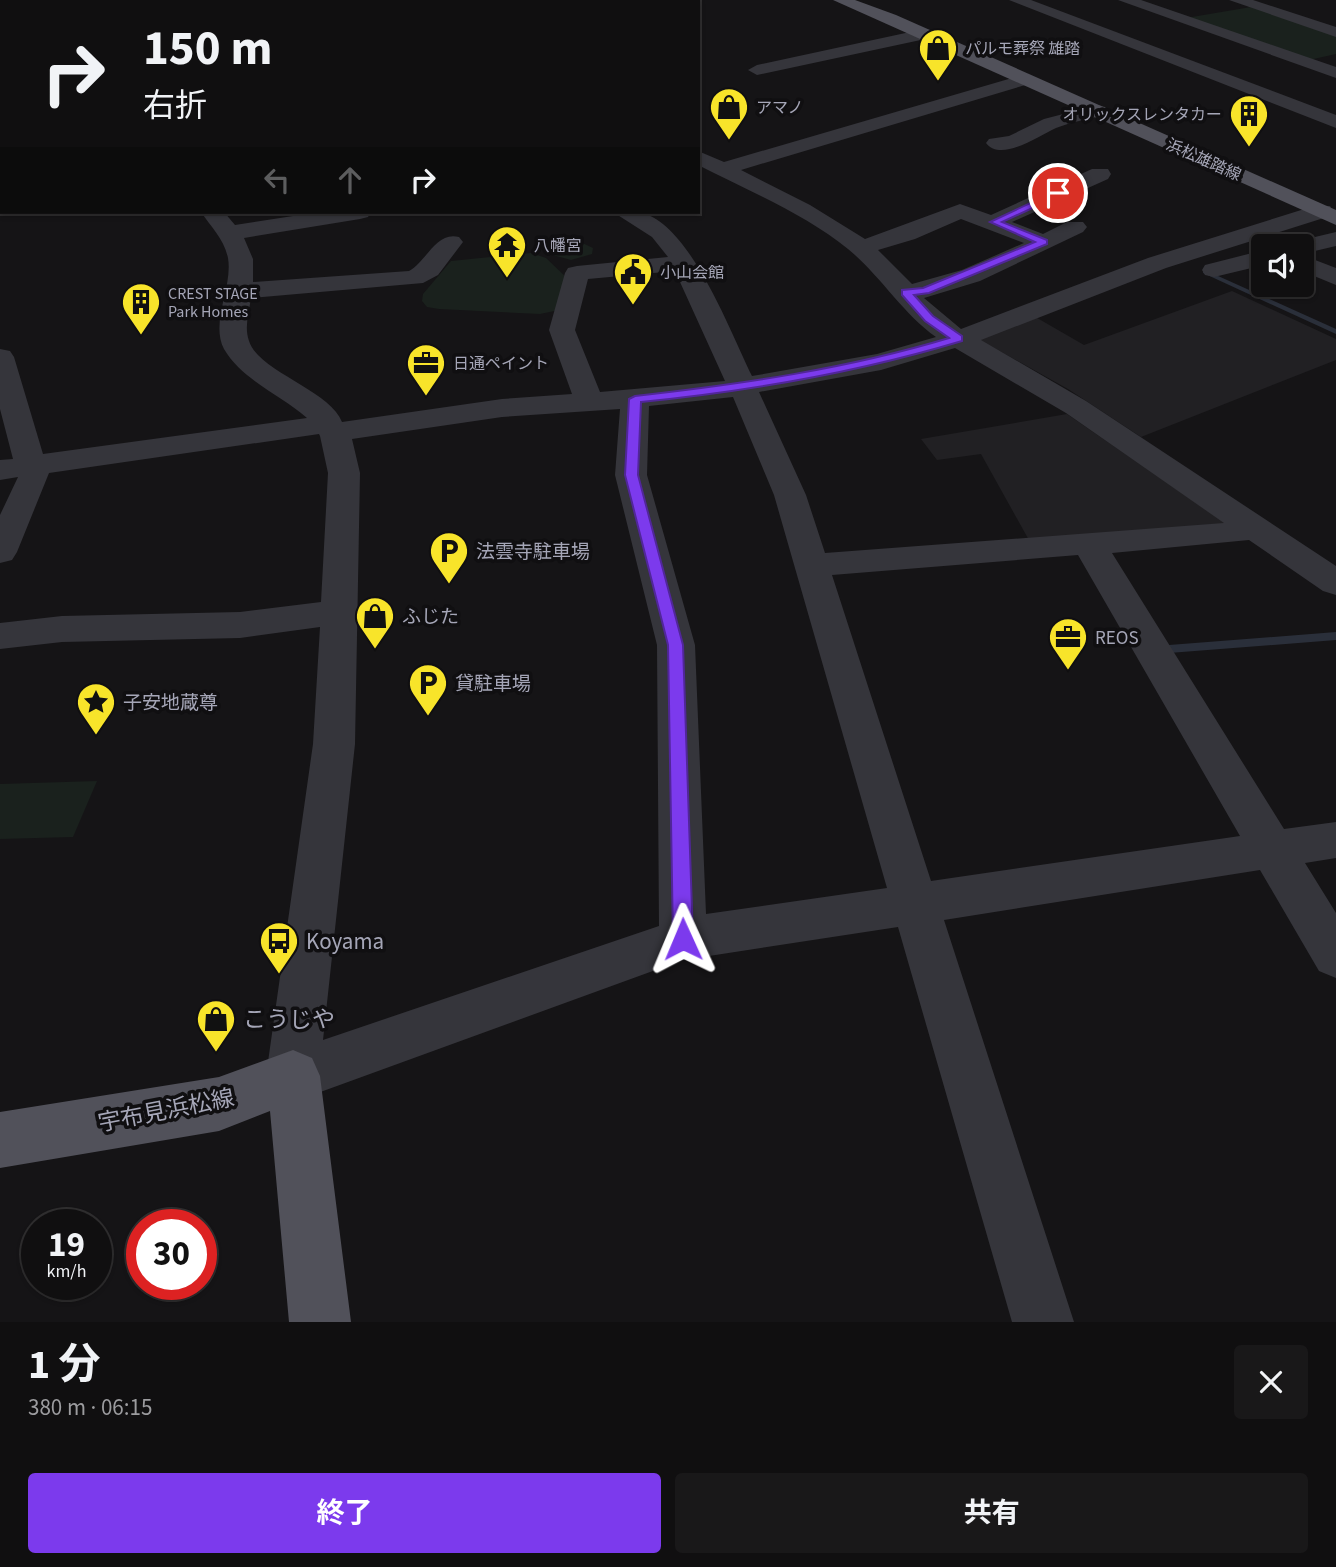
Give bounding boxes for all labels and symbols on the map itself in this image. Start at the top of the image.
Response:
shop icon: パルモ葬祭 雄踏 [917,27,959,82]
place label: パルモ葬祭 雄踏 [965,38,1080,60]
shop icon: アマノ [708,86,750,141]
building icon: オリックスレンタカー [1228,93,1270,148]
place label: アマノ [756,97,804,119]
place label: オリックスレンタカー [1062,104,1222,126]
street label: 浜松雄踏線 [1163,134,1245,186]
pin [1028,163,1088,223]
temple icon: 八幡宮 [486,224,528,279]
place label: 八幡宮 [534,235,582,257]
public building icon: 小山会館 [612,251,654,306]
place label: 小山会館 [660,262,724,284]
building icon: CREST STAGE Park Homes [120,281,162,336]
place label: CREST STAGE Park Homes [168,283,258,323]
office icon: 日通ペイント [405,342,447,397]
place label: 日通ペイント [453,353,549,375]
parking icon: 法雲寺駐車場 [428,530,470,585]
place label: 法雲寺駐車場 [476,539,590,566]
shop icon: ふじた [354,595,396,650]
place label: ふじた [402,604,459,631]
office icon: REOS [1047,616,1089,671]
place label: REOS [1095,625,1139,652]
parking icon: 貸駐車場 [407,662,449,717]
place label: 貸駐車場 [455,671,531,698]
place icon: 子安地蔵尊 [75,681,117,736]
place label: 子安地蔵尊 [123,690,218,717]
position arrow [646,902,720,976]
bus stop icon: Koyama [258,920,300,975]
place label: Koyama [306,925,384,958]
shop icon: こうじや [195,998,237,1053]
place label: こうじや [243,1003,335,1036]
street label: 宇布見浜松線 [95,1081,237,1140]
speed limit sign: 30 [126,1209,217,1300]

